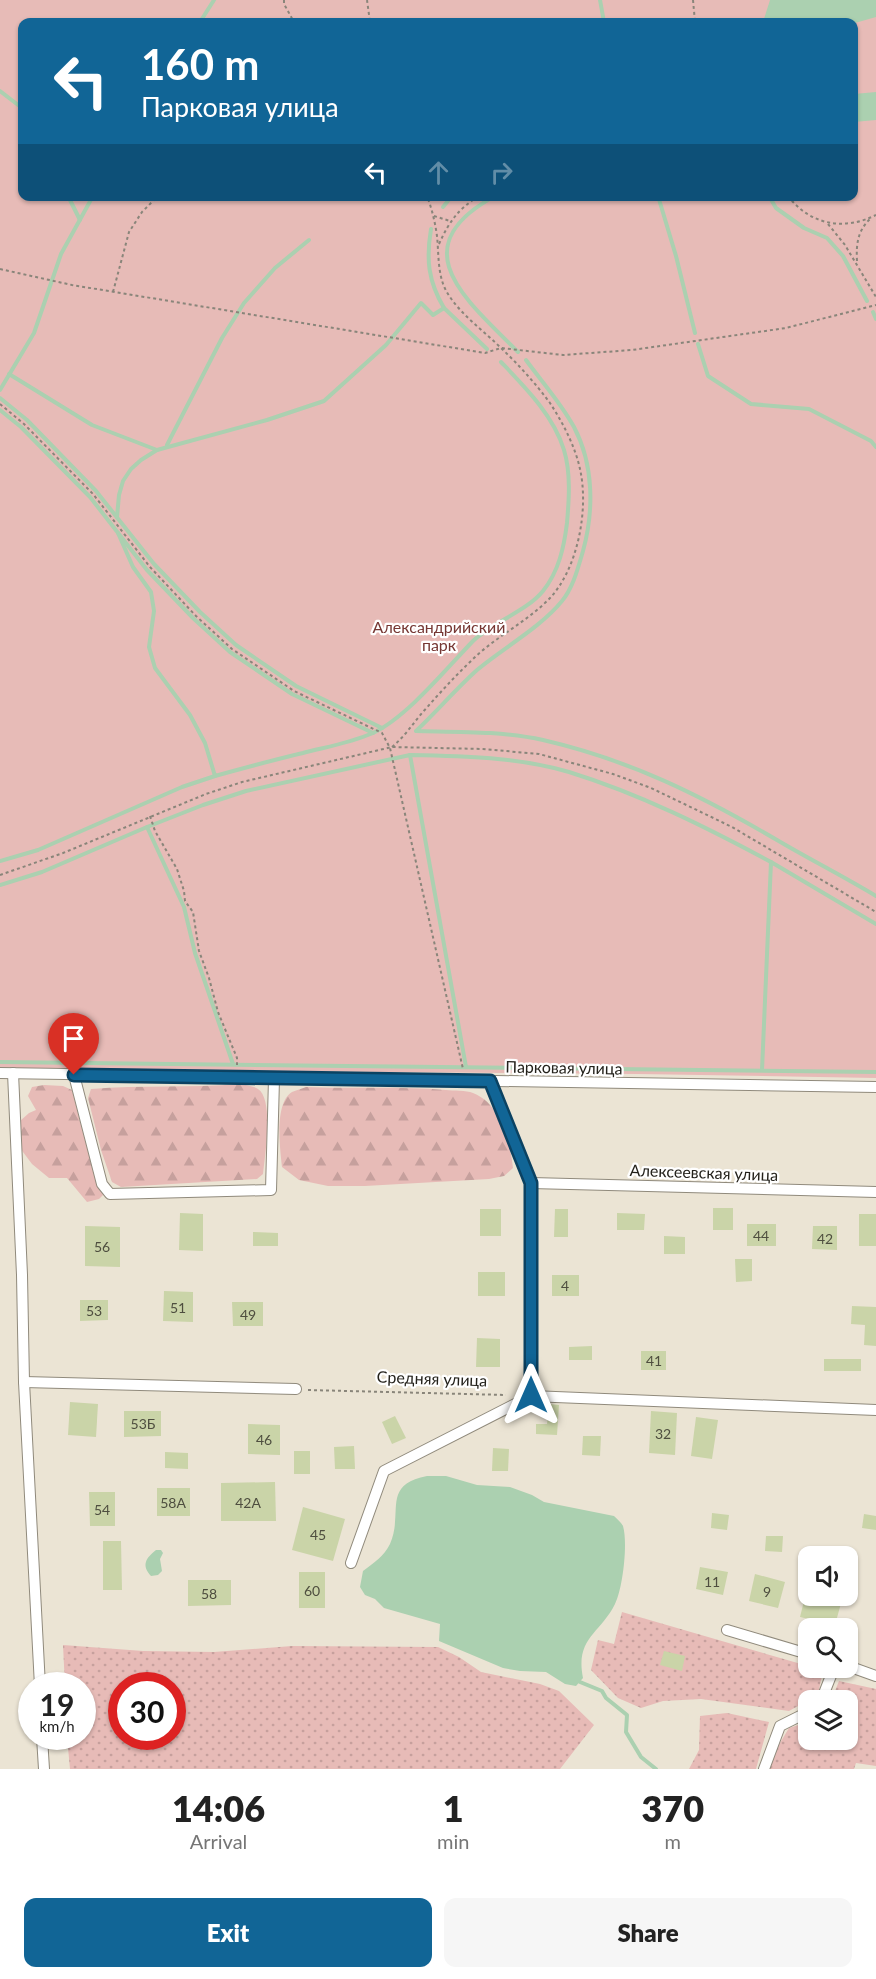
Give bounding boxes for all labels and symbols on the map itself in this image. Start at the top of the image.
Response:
park label: Александрийский парк [373,617,505,654]
pin [48,1013,99,1075]
street label: Парковая улица [505,1056,623,1078]
street label: Алексеевская улица [629,1160,779,1184]
house number: 44 [753,1227,769,1244]
house number: 42 [817,1230,833,1247]
house number: 56 [94,1238,110,1255]
house number: 4 [561,1277,569,1294]
house number: 51 [170,1299,186,1316]
house number: 53 [86,1302,102,1319]
house number: 49 [240,1306,256,1323]
house number: 41 [646,1352,662,1369]
position arrow [499,1363,563,1427]
street label: Средняя улица [376,1367,488,1389]
house number: 53Б [131,1415,156,1432]
house number: 32 [655,1425,671,1442]
house number: 46 [256,1431,272,1448]
house number: 58А [160,1494,186,1511]
house number: 42А [235,1494,261,1511]
house number: 54 [94,1501,110,1518]
house number: 45 [310,1526,326,1543]
house number: 11 [704,1573,720,1590]
house number: 60 [304,1582,320,1599]
house number: 9 [763,1583,771,1600]
house number: 58 [201,1585,217,1602]
speed limit sign: 30 [108,1672,186,1750]

